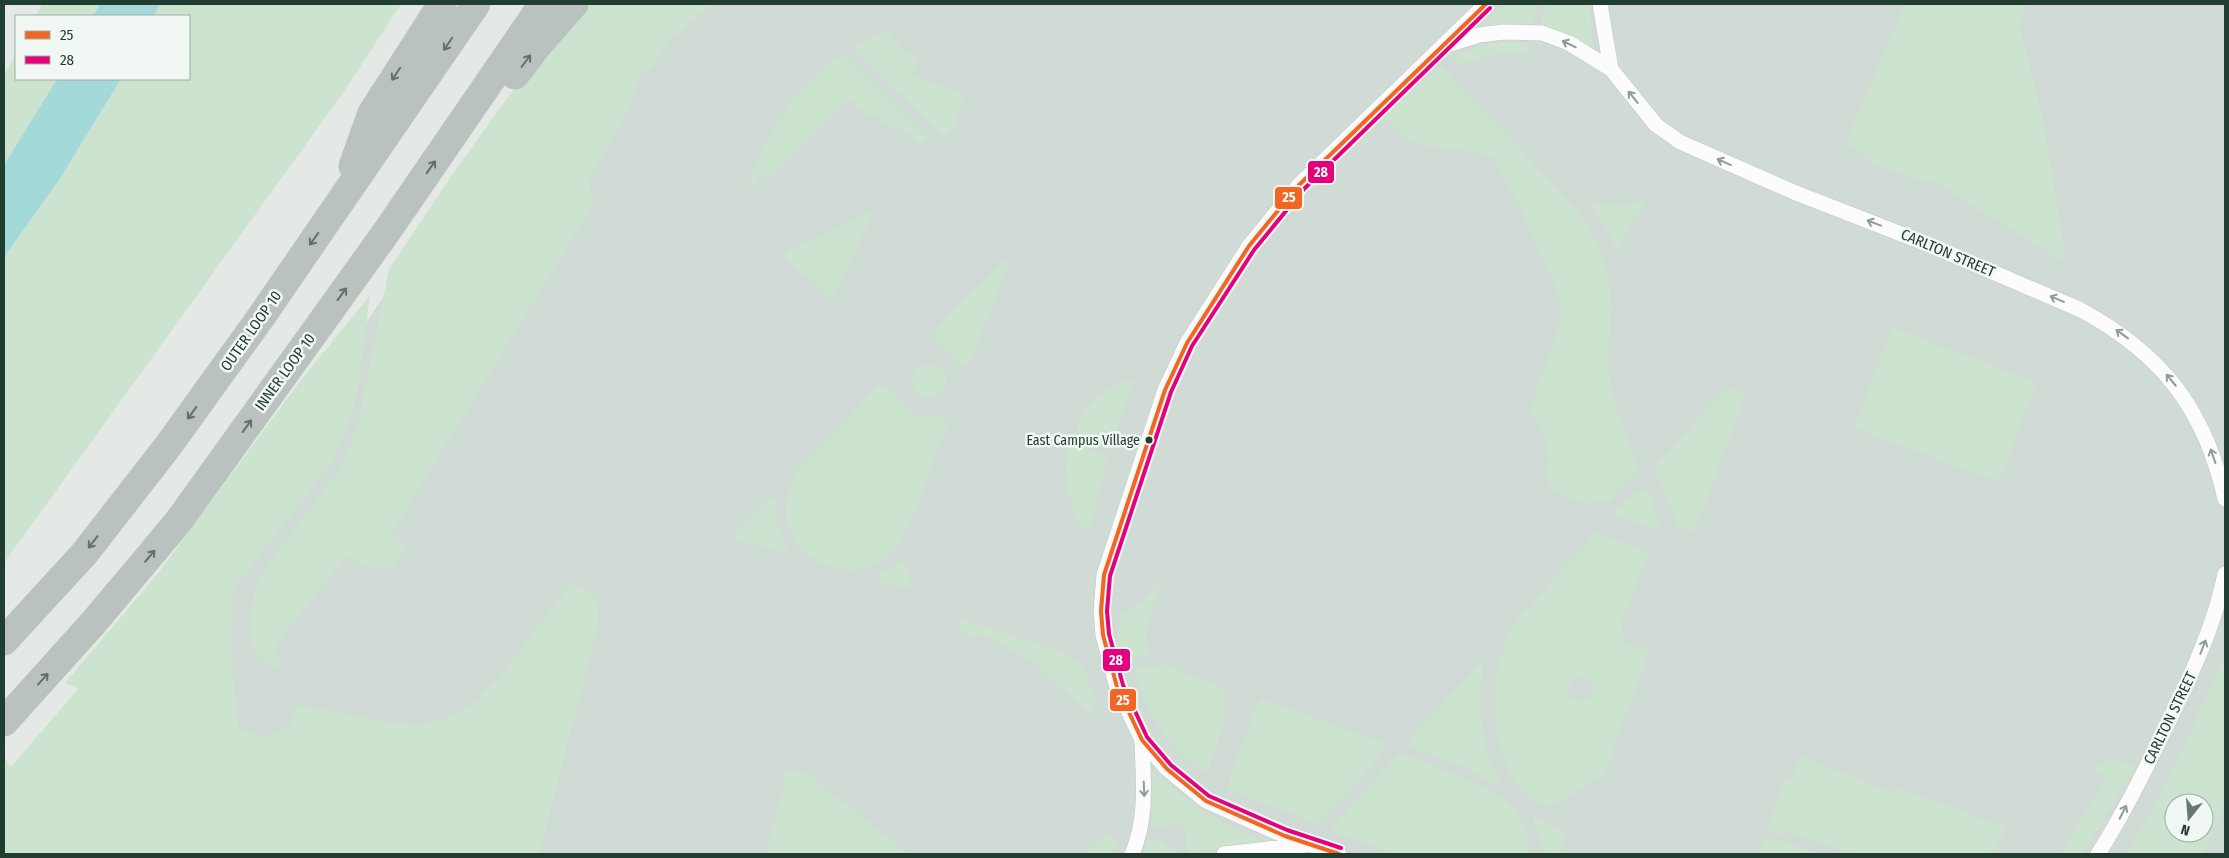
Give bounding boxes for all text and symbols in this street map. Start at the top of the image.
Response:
legend [15,15,190,80]
text: 25 [60,26,74,44]
one-way arrow [443,37,453,51]
one-way arrow [1562,39,1577,48]
text: 28 [60,51,74,69]
one-way arrow [520,55,531,68]
one-way arrow [391,67,402,81]
one-way arrow [1627,91,1638,104]
one-way arrow [1717,157,1732,167]
one-way arrow [426,160,436,174]
line badge: 28 [1307,160,1335,184]
text: 28 [1313,164,1329,181]
line badge: 25 [1274,186,1303,210]
text: 25 [1281,189,1296,206]
one-way arrow [1867,218,1882,227]
street label: CARLTON STREET [1898,225,1998,281]
one-way arrow [309,232,319,246]
street label: OUTER LOOP 10 [217,287,285,375]
one-way arrow [337,287,347,301]
one-way arrow [2050,294,2065,304]
one-way arrow [2116,329,2129,340]
street label: INNER LOOP 10 [251,330,319,414]
one-way arrow [2165,374,2177,387]
one-way arrow [187,406,197,420]
one-way arrow [242,419,252,433]
place label: East Campus Village [1026,432,1140,449]
marker: East Campus Village [1144,435,1154,445]
one-way arrow [2208,448,2217,464]
one-way arrow [88,535,99,548]
one-way arrow [144,550,155,563]
one-way arrow [2199,639,2208,655]
line badge: 28 [1102,648,1131,672]
text: 28 [1108,652,1124,669]
street label: CARLTON STREET [2140,669,2200,767]
one-way arrow [37,672,49,685]
line badge: 25 [1109,688,1137,712]
text: 25 [1115,692,1130,709]
one-way arrow [1139,781,1148,797]
north arrow [2164,793,2214,843]
one-way arrow [2118,805,2128,820]
text: N [2179,821,2192,839]

